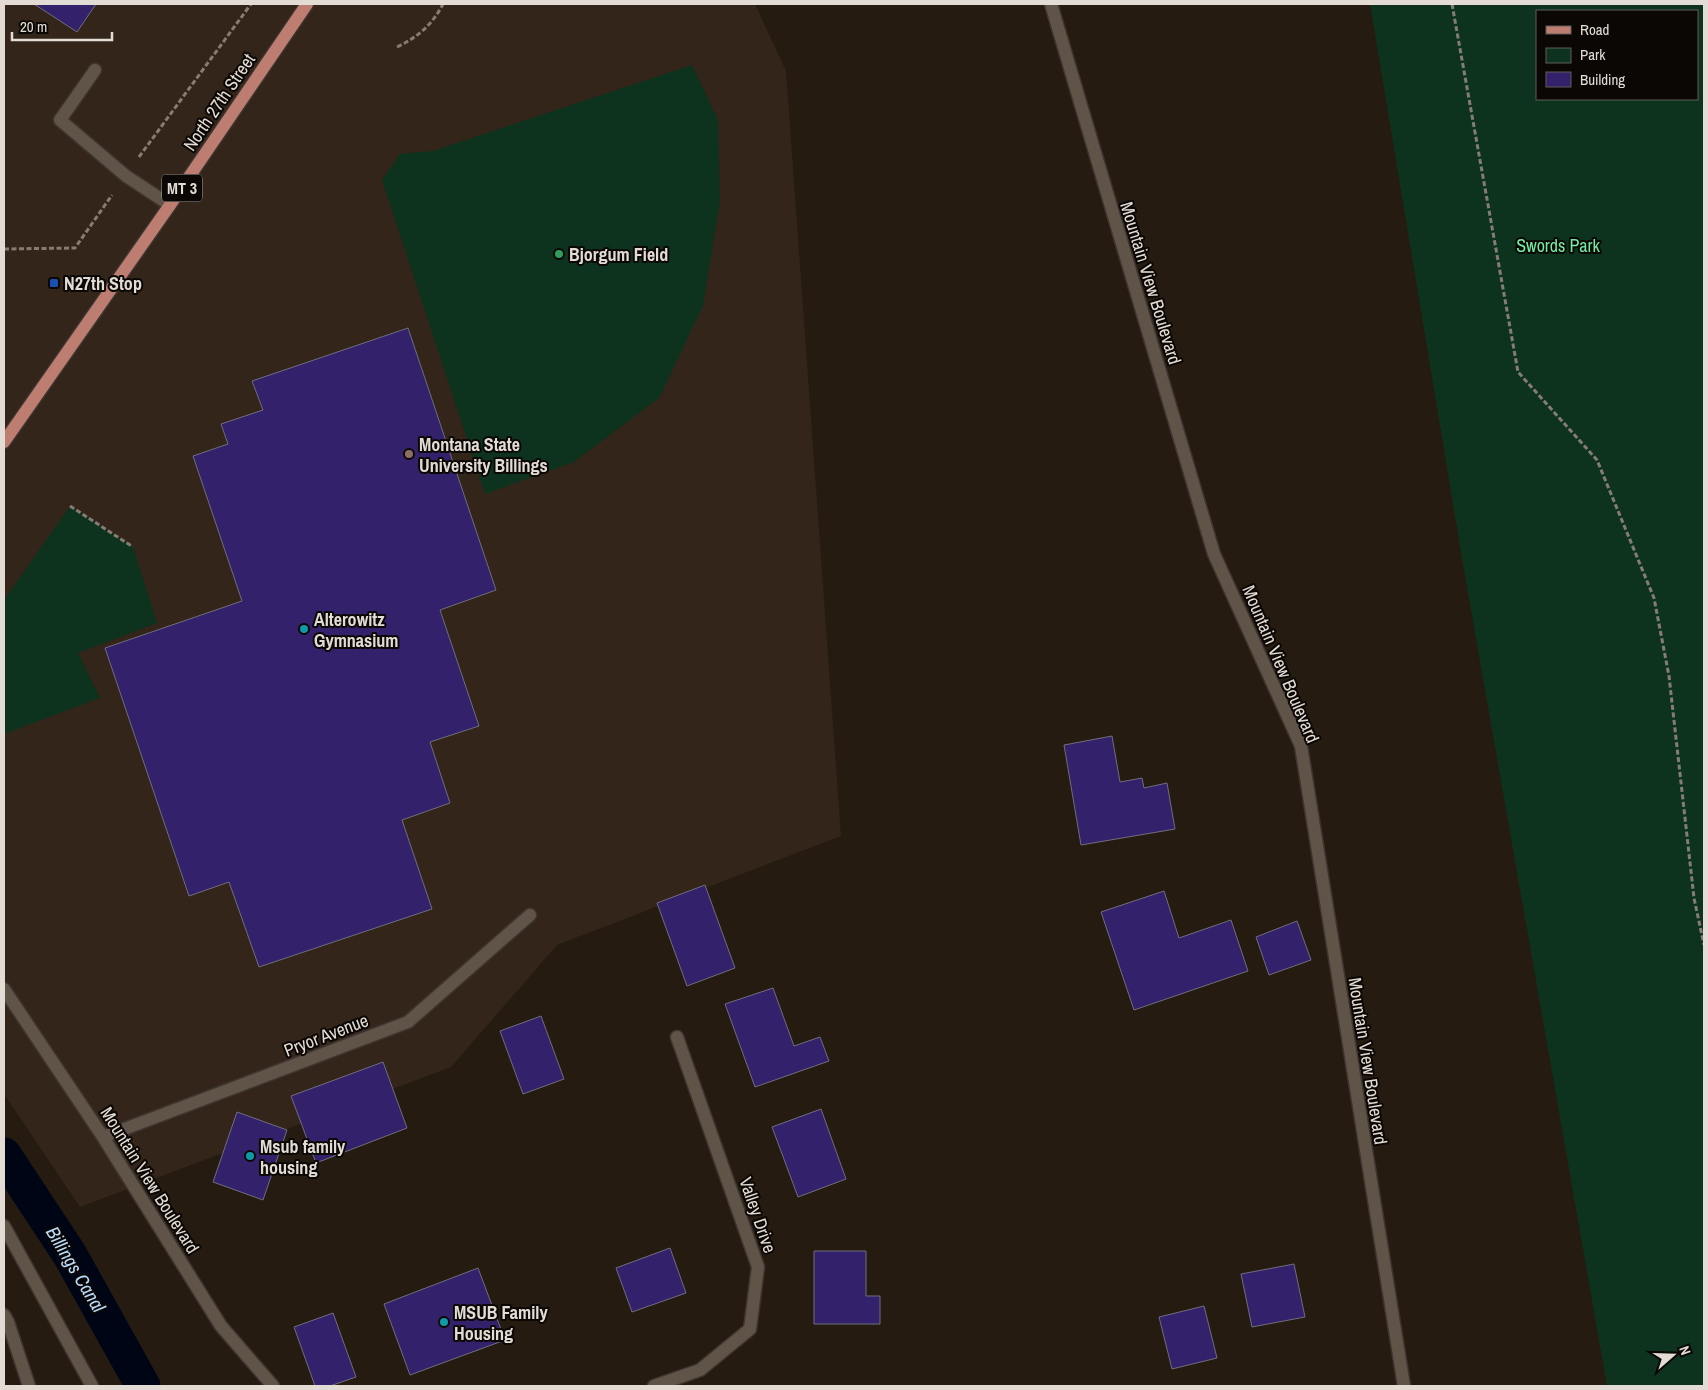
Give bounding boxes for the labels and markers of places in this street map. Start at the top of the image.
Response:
place label: Bjorgum Field [569,242,668,267]
marker: Bjorgum Field [553,248,565,260]
place label: N27th Stop [64,271,142,296]
marker: N27th Stop [48,277,60,289]
place label: Montana State University Billings [419,432,548,478]
marker: Montana State University Billings [403,448,415,460]
place label: Alterowitz Gymnasium [314,607,399,653]
marker: Alterowitz Gymnasium [298,623,310,635]
place label: Msub family housing [260,1134,346,1180]
marker: Msub family housing [244,1150,256,1162]
place label: MSUB Family Housing [454,1300,548,1346]
marker: MSUB Family Housing [438,1316,450,1328]

